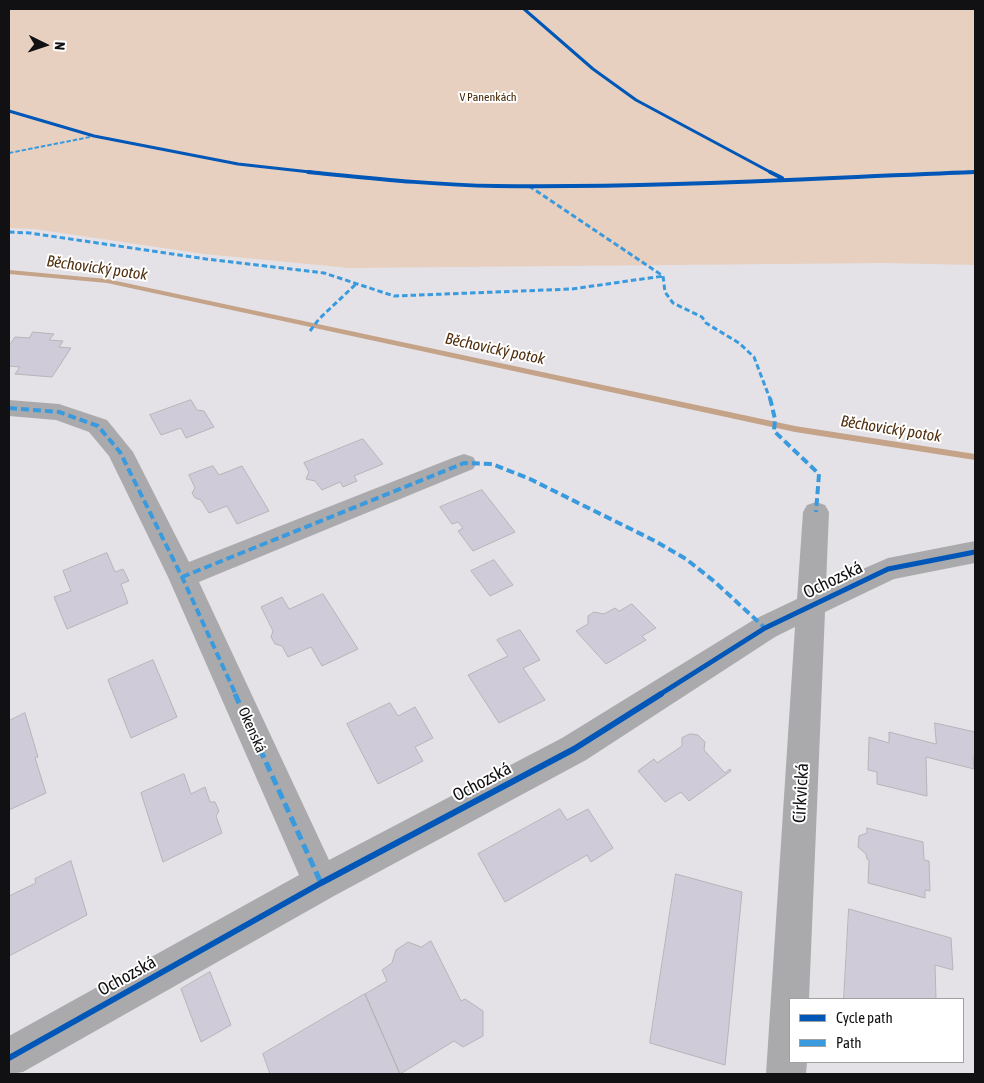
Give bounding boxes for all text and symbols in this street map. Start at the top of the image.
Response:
north arrow [20,20,70,70]
text: N [52,41,68,51]
park label: V Panenkách [460,90,516,104]
water label: Běchovický potok [45,251,149,285]
water label: Běchovický potok [443,329,547,369]
water label: Běchovický potok [839,412,943,446]
street label: Ochozská [800,556,866,604]
street label: Okenská [234,704,270,756]
street label: Ochozská [449,758,515,806]
street label: Církvická [789,762,813,824]
street label: Ochozská [94,951,160,1001]
legend [789,998,964,1063]
text: Cycle path [836,1009,893,1026]
text: Path [836,1034,862,1051]

